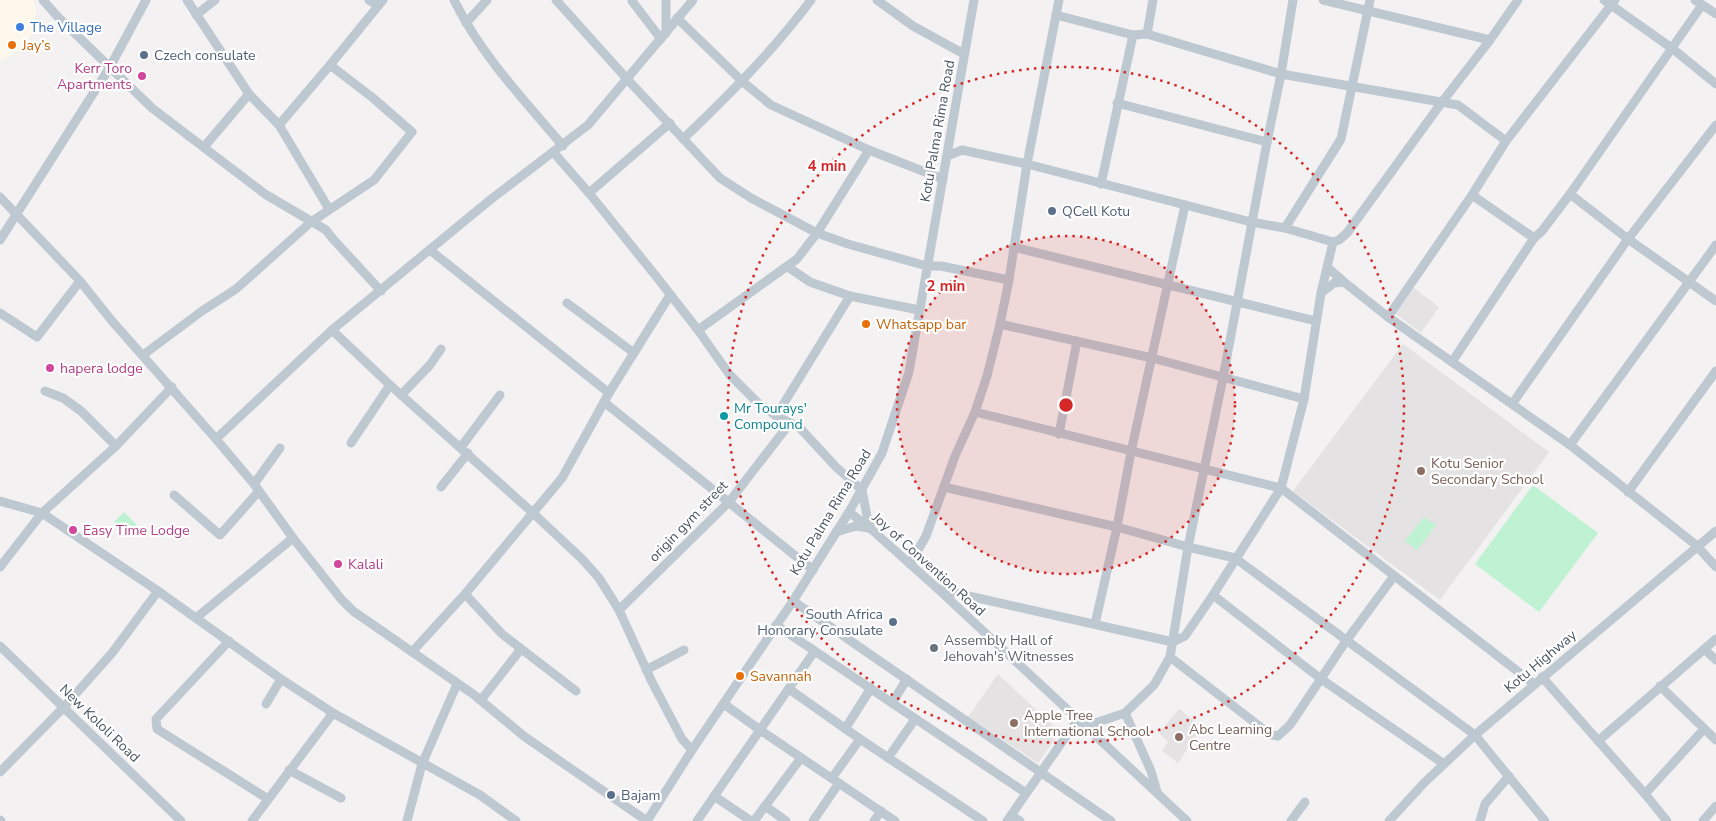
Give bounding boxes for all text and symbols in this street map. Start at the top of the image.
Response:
place label: The Village [30,18,102,37]
marker: The Village [14,21,26,33]
place label: Jay’s [21,36,51,55]
marker: Jay’s [6,39,18,51]
place label: Czech consulate [154,46,256,65]
marker: Czech consulate [138,49,150,61]
place label: Kerr Toro Apartments [57,59,132,94]
street label: Kotu Palma Rima Road [916,59,959,204]
marker: Kerr Toro Apartments [136,70,148,82]
text: 4 min [808,156,846,176]
place label: QCell Kotu [1062,202,1130,221]
marker: QCell Kotu [1046,205,1058,217]
text: 2 min [927,276,965,296]
place label: Whatsapp bar [876,315,966,334]
marker: Whatsapp bar [860,318,872,330]
place label: hapera lodge [60,359,143,378]
marker: hapera lodge [44,362,56,374]
centre of rings [1057,396,1075,414]
place label: Mr Tourays' Compound [734,399,807,434]
marker: Mr Tourays' Compound [718,410,730,422]
street label: Kotu Palma Rima Road [785,446,876,579]
place label: Kotu Senior Secondary School [1431,454,1545,489]
marker: Kotu Senior Secondary School [1415,465,1427,477]
street label: origin gym street [645,476,732,566]
street label: Joy of Convention Road [867,508,989,620]
place label: Easy Time Lodge [83,521,190,540]
marker: Easy Time Lodge [67,524,79,536]
place label: Kalali [348,555,383,574]
marker: Kalali [332,558,344,570]
place label: South Africa Honorary Consulate [757,605,883,640]
marker: South Africa Honorary Consulate [887,616,899,628]
street label: Kotu Highway [1500,625,1581,697]
place label: Assembly Hall of Jehovah's Witnesses [943,631,1074,666]
marker: Assembly Hall of Jehovah's Witnesses [928,642,940,654]
place label: Savannah [750,667,812,686]
marker: Savannah [734,670,746,682]
street label: New Kololi Road [55,680,144,767]
place label: Apple Tree International School [1024,706,1151,741]
marker: Apple Tree International School [1008,717,1020,729]
place label: Abc Learning Centre [1189,720,1272,755]
marker: Abc Learning Centre [1173,731,1185,743]
place label: Bajam [621,786,661,805]
marker: Bajam [605,789,617,801]

